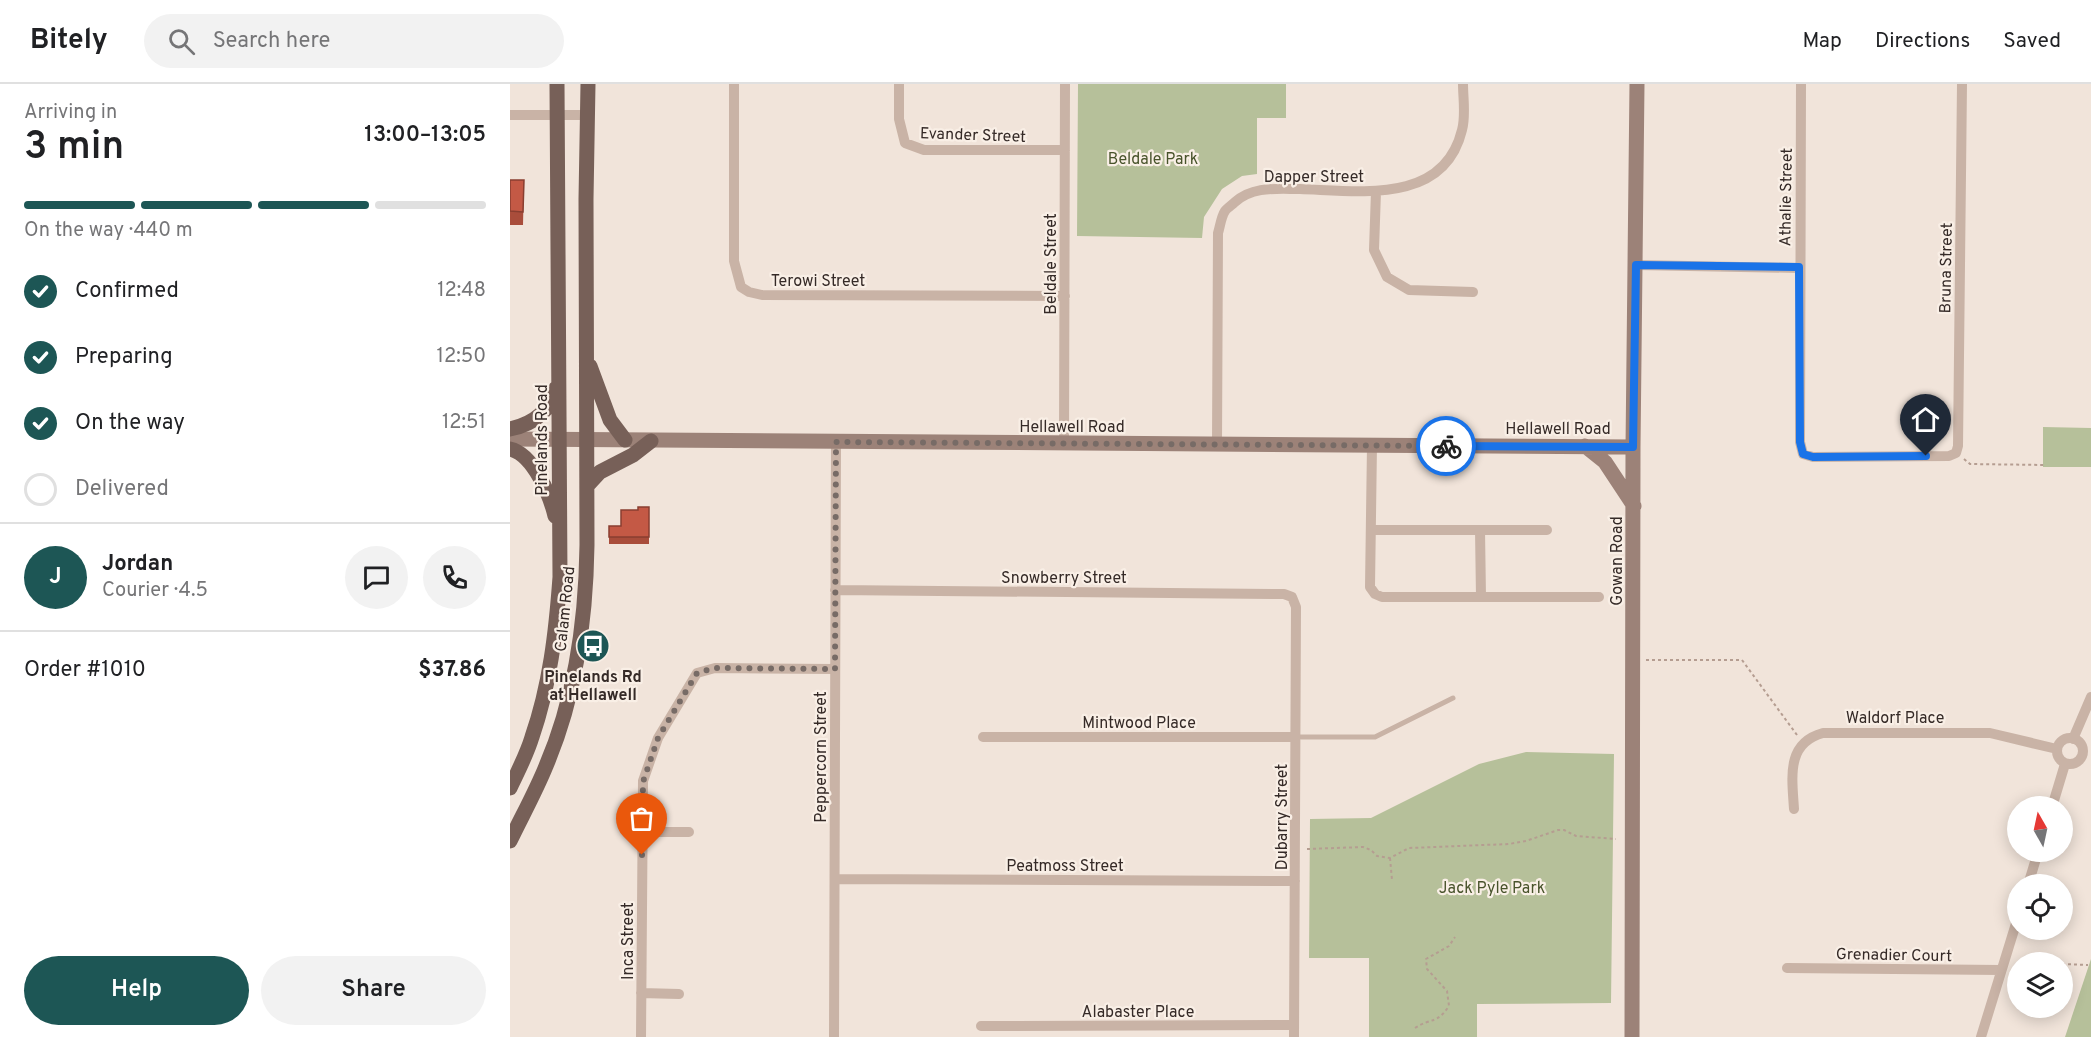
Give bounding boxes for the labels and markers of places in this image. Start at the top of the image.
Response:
pin [1900,394,1951,456]
bus stop icon: Pinelands Rd at Hellawell [575,628,611,664]
place label: Pinelands Rd at Hellawell [544,668,642,706]
pin [616,793,667,855]

